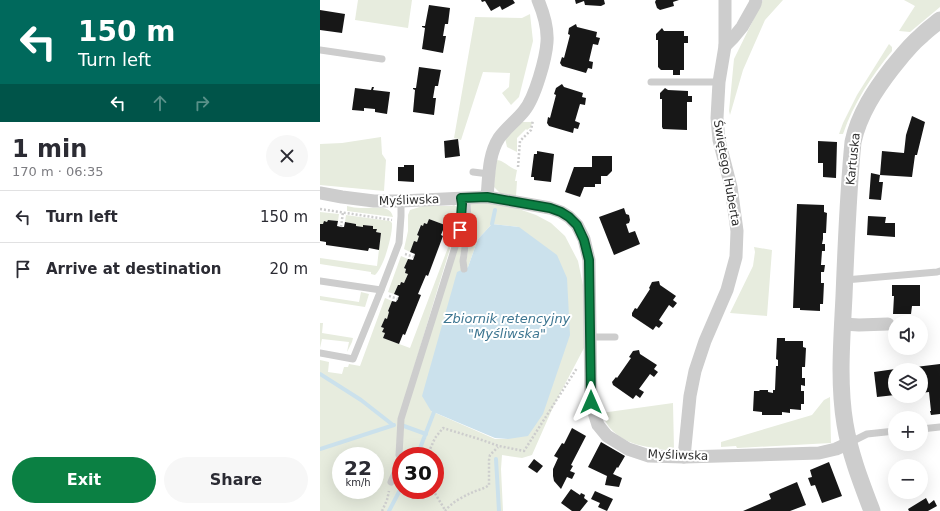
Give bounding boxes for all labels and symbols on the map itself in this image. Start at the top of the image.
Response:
street label: Świętego Huberta [711,119,744,227]
street label: Kartuska [843,132,863,186]
street label: Myśliwska [379,192,439,208]
pin [443,213,477,247]
water label: Zbiornik retencyjny "Myśliwska" [443,311,571,341]
position arrow [570,381,612,423]
speed limit sign: 30 [392,447,444,499]
street label: Myśliwska [648,447,708,463]

